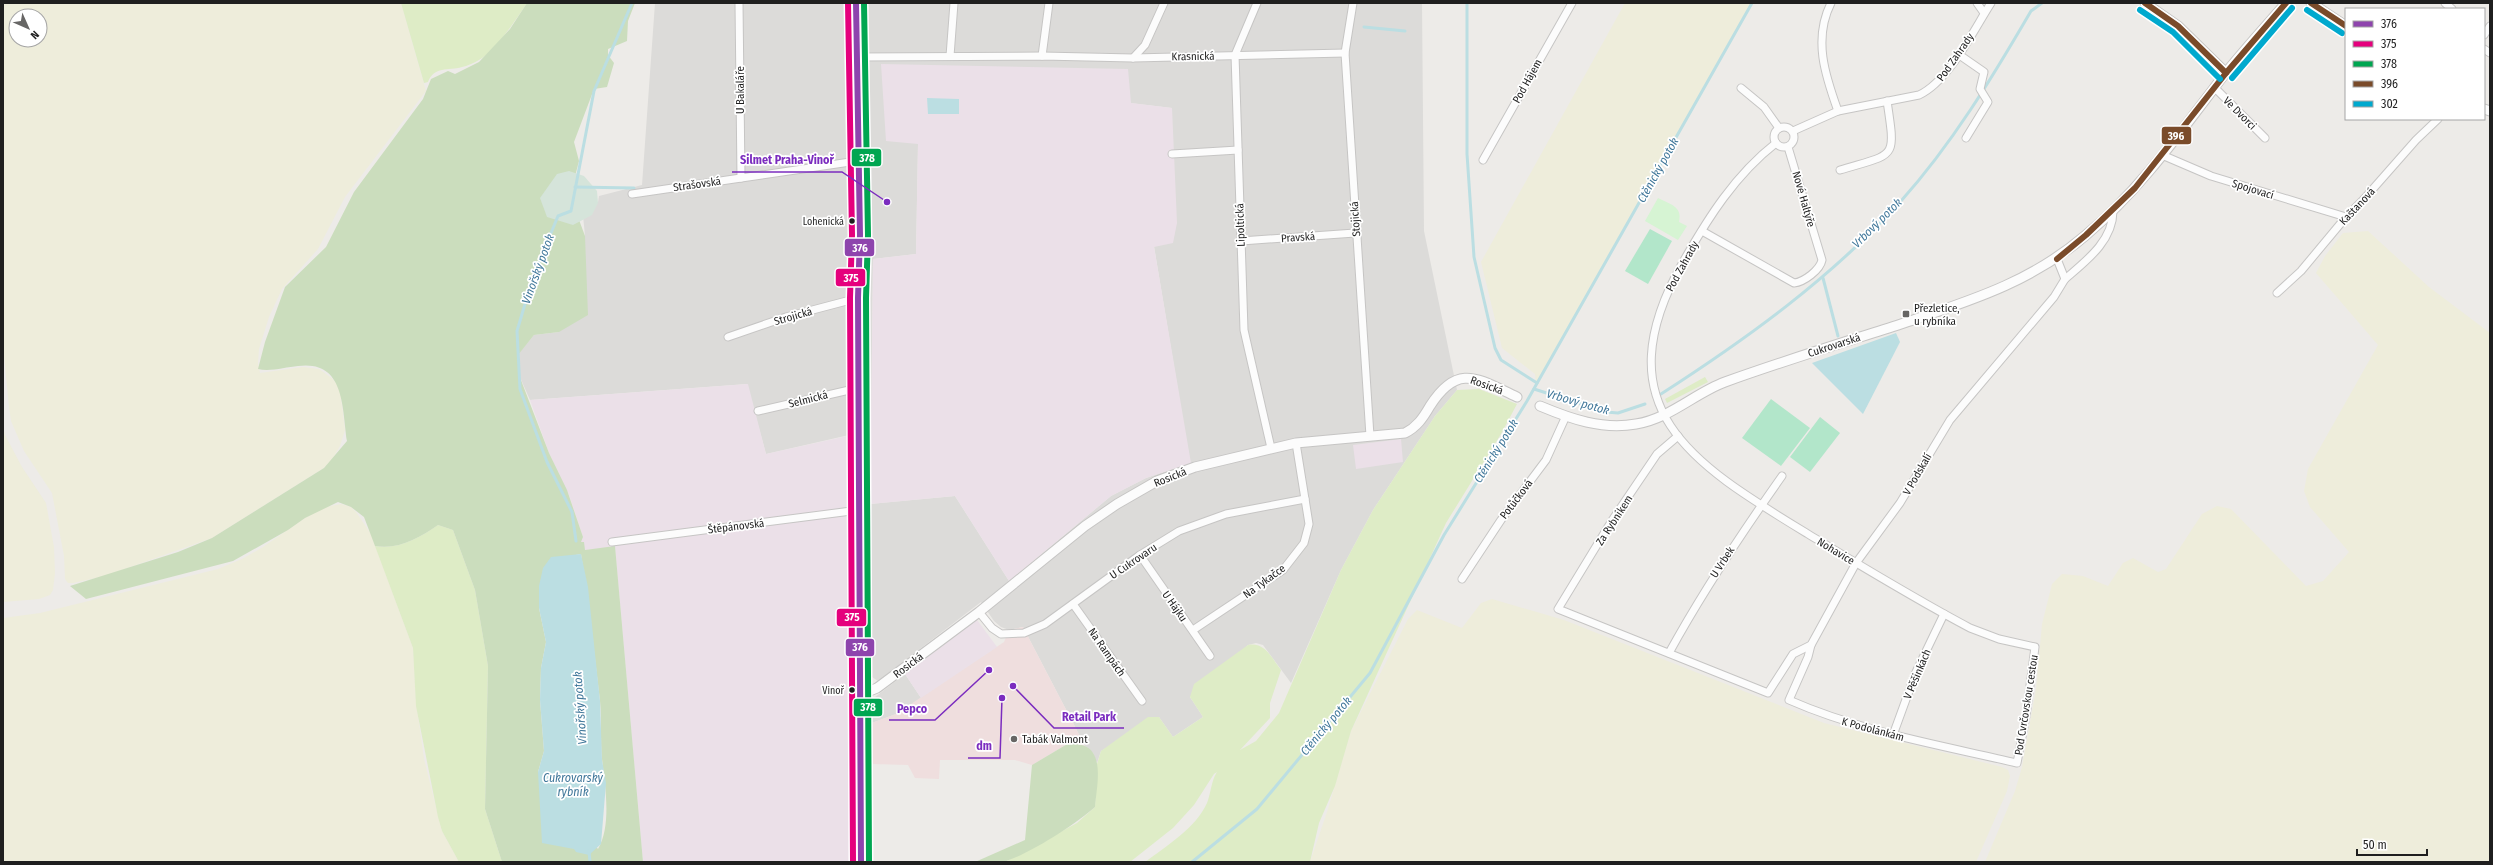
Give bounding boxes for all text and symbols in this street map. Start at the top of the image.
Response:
north arrow [8,8,48,48]
legend [2345,8,2485,120]
text: 376 [2381,17,2397,31]
text: N [28,28,42,42]
street label: Pod Zahrady [1934,31,1977,84]
text: 375 [2381,37,2397,51]
street label: Krasnická [1171,50,1215,63]
street label: Pod Hájem [1510,57,1545,106]
text: 378 [2381,57,2397,71]
street label: U Bakaláře [734,66,747,114]
text: 396 [2381,77,2398,91]
street label: Ve Dvorci [2220,94,2259,133]
text: 302 [2381,97,2398,111]
line badge: 396 [2161,126,2192,145]
text: 396 [2167,130,2185,143]
water label: Ctěnický potok [1634,135,1682,205]
callout: Silmet Praha-Vinoř [732,148,842,172]
line badge: 378 [851,148,882,167]
text: 378 [858,152,875,165]
text: Silmet Praha-Vinoř [740,153,834,167]
street label: Nové Haltýře [1789,170,1818,229]
street label: Strašovská [672,175,722,194]
street label: Spojovací [2230,177,2276,202]
street label: Kaštanová [2337,185,2378,228]
water label: Vrbový potok [1849,195,1905,251]
street label: Stojická [1348,201,1363,237]
street label: Lipoltická [1233,203,1248,247]
place label: Lohenická [803,216,844,228]
marker: Lohenická [847,216,857,226]
street label: Pravská [1281,230,1316,245]
water label: Vinořský potok [519,232,557,306]
line badge: 376 [844,238,875,257]
street label: Pod Zahrady [1663,239,1702,294]
text: 376 [851,242,868,255]
line badge: 375 [835,268,866,287]
text: 375 [842,272,859,285]
place label: Přezletice, u rybníka [1914,302,1960,328]
street label: Strojická [773,305,814,328]
marker: Přezletice, u rybníka [1901,309,1911,319]
street label: Cukrovarská [1806,331,1862,360]
street label: Rosická [1469,374,1505,397]
water label: Vrbový potok [1545,386,1611,418]
street label: Selmická [787,388,829,411]
water label: Ctěnický potok [1471,417,1521,485]
street label: V Podskalí [1900,451,1935,497]
street label: Rosická [1152,465,1188,490]
street label: Potůčková [1497,477,1535,522]
street label: Za Rybníkem [1593,493,1635,548]
street label: Štěpánovská [707,516,765,536]
street label: Nohavice [1815,535,1857,568]
street label: U Cukrovaru [1107,541,1159,582]
street label: U Vrbek [1707,543,1738,580]
street label: Na Tykačce [1241,562,1288,601]
street label: U Hájku [1159,588,1190,624]
line badge: 375 [836,608,867,627]
text: 375 [843,611,860,624]
street label: Na Rampách [1085,626,1128,679]
line badge: 376 [845,638,875,657]
text: 376 [851,641,868,654]
street label: V Pěšinkách [1901,647,1934,701]
street label: Rosická [891,650,926,681]
street label: Pod Cvrčovskou cestou [2012,654,2041,756]
water label: Vinořský potok [570,671,590,745]
place label: Vinoř [822,685,844,697]
marker: Vinoř [847,685,857,695]
water label: Ctěnický potok [1297,694,1355,758]
callout: Pepco [889,696,935,720]
line badge: 378 [853,698,883,717]
text: 378 [859,701,876,714]
text: Pepco [897,702,928,716]
callout: Retail Park [1054,704,1124,728]
text: Retail Park [1062,710,1117,724]
street label: K Podolánkám [1840,715,1906,744]
place label: Tabák Valmont [1022,733,1088,746]
callout: dm [968,734,1000,758]
marker: Tabák Valmont [1009,734,1019,744]
text: dm [976,739,992,753]
water label: Cukrovarský rybník [543,771,604,799]
scale bar [2357,831,2427,857]
text: 50 m [2363,838,2387,852]

